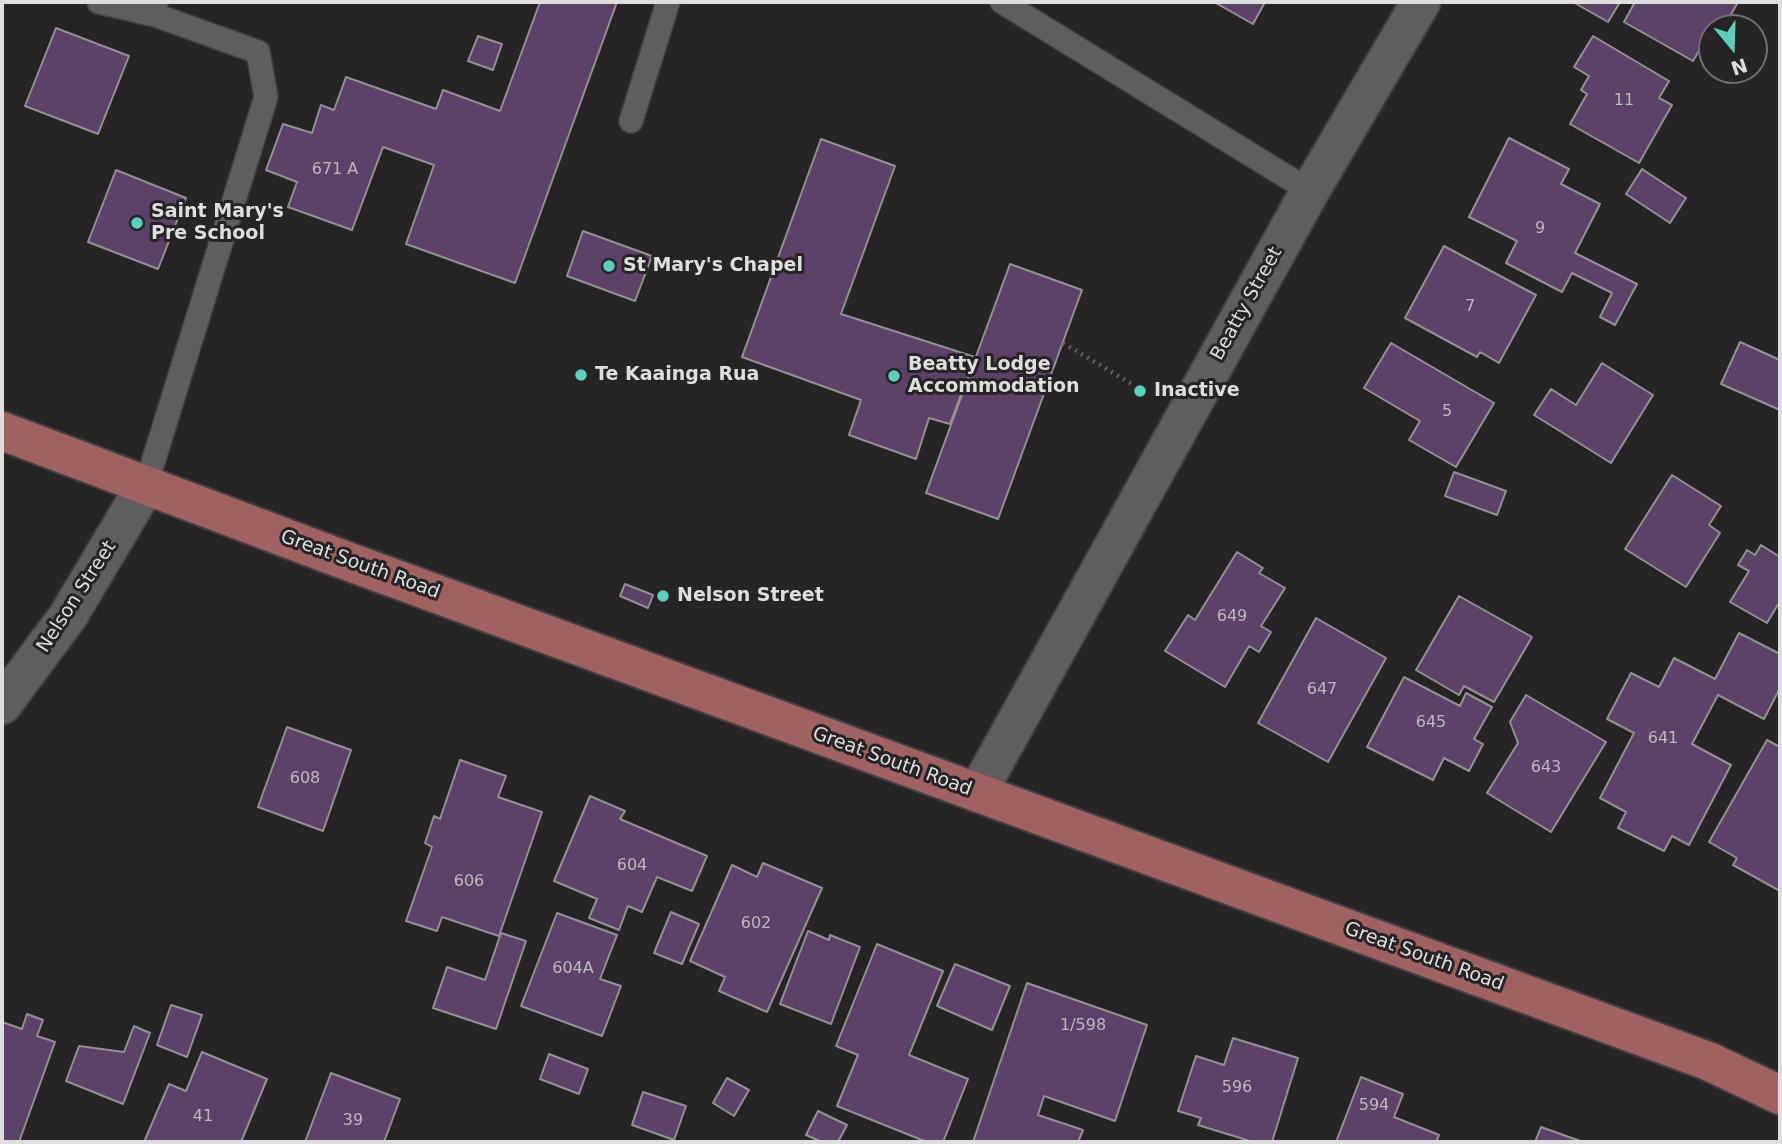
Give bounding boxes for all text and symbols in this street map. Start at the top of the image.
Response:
north arrow [1698,14,1768,84]
text: N [1728,54,1750,80]
house number: 11 [1614,91,1634,111]
house number: 671 A [312,160,358,180]
place label: Saint Mary's Pre School [151,201,284,245]
marker: Saint Mary's Pre School [129,215,145,231]
house number: 9 [1535,219,1545,239]
street label: Beatty Street [1206,243,1288,365]
place label: St Mary's Chapel [623,255,803,277]
marker: St Mary's Chapel [601,258,617,274]
house number: 7 [1465,297,1475,317]
place label: Beatty Lodge Accommodation [908,354,1080,398]
place label: Te Kaainga Rua [595,364,759,386]
marker: Te Kaainga Rua [573,367,589,383]
marker: Beatty Lodge Accommodation [886,368,902,384]
place label: Inactive [1154,380,1240,402]
marker: Inactive [1132,383,1148,399]
house number: 5 [1442,402,1452,422]
street label: Great South Road [277,526,443,604]
street label: Nelson Street [32,537,122,657]
place label: Nelson Street [677,585,824,607]
marker: Nelson Street [655,588,671,604]
house number: 649 [1217,607,1247,627]
house number: 647 [1307,680,1337,700]
house number: 645 [1416,713,1446,733]
street label: Great South Road [809,723,975,801]
house number: 641 [1648,729,1678,749]
house number: 643 [1531,758,1561,778]
house number: 608 [290,769,320,789]
house number: 604 [617,856,647,876]
house number: 606 [454,872,484,892]
house number: 602 [741,914,771,934]
street label: Great South Road [1341,918,1507,996]
house number: 604A [552,959,594,979]
house number: 1/598 [1060,1016,1106,1036]
house number: 596 [1222,1078,1252,1098]
house number: 594 [1359,1096,1389,1116]
house number: 41 [193,1107,213,1127]
house number: 39 [343,1111,363,1131]

